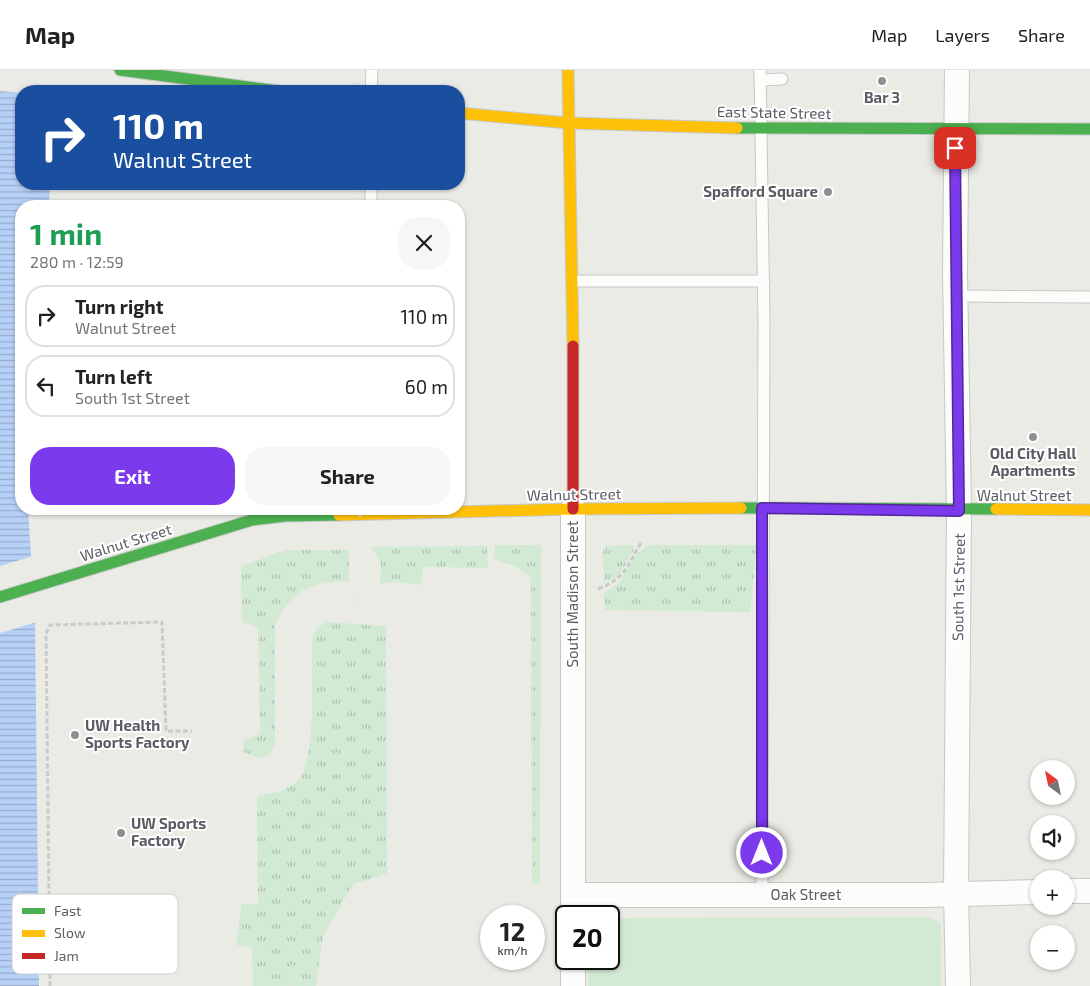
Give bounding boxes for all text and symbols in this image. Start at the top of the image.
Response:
text: Map [25,20,75,49]
text: Map [871,24,907,46]
text: Layers [935,24,990,46]
text: Share [1018,24,1065,46]
marker: Bar 3 [876,75,888,87]
place label: Bar 3 [864,88,900,106]
street label: East State Street [717,102,832,122]
text: 110 m [113,104,204,146]
icon: right [30,105,95,170]
pin [934,127,976,169]
icon: arrive [941,134,969,162]
text: Walnut Street [113,146,252,172]
place label: Spafford Square [703,182,818,200]
marker: Spafford Square [822,186,834,198]
text: 1 min [30,215,102,251]
button: close [398,217,450,269]
text: 280 m · 12:59 [30,252,124,271]
text: Turn right [75,295,163,318]
icon: right [32,302,60,330]
text: 110 m [401,305,448,328]
text: Walnut Street [75,318,176,337]
text: Turn left [75,365,152,388]
icon: left [32,372,60,400]
text: 60 m [405,375,448,398]
text: South 1st Street [75,388,190,407]
marker: Old City Hall Apartments [1027,431,1039,443]
place label: Old City Hall Apartments [990,444,1076,479]
button: Exit [30,447,235,505]
button: Share [245,447,450,505]
street label: Walnut Street [526,484,622,504]
street label: Walnut Street [977,486,1072,504]
street label: Walnut Street [78,520,174,565]
street label: South Madison Street [563,520,581,667]
street label: South 1st Street [948,533,968,641]
place label: UW Health Sports Factory [85,716,190,752]
marker: UW Health Sports Factory [69,729,81,741]
north arrow [1030,760,1075,805]
map controls [1030,760,1075,970]
place label: UW Sports Factory [131,814,206,850]
button: sound [1030,815,1075,860]
position arrow [735,826,787,878]
marker: UW Sports Factory [115,827,127,839]
button: + [1030,870,1075,915]
street label: Oak Street [771,885,842,903]
legend [12,894,178,974]
text: Fast [54,902,81,919]
speed limit sign: 20 [555,905,620,970]
text: 12 [500,916,525,946]
text: Slow [54,924,86,941]
button: − [1030,925,1075,970]
text: km/h [498,943,527,957]
text: Jam [54,947,79,964]

